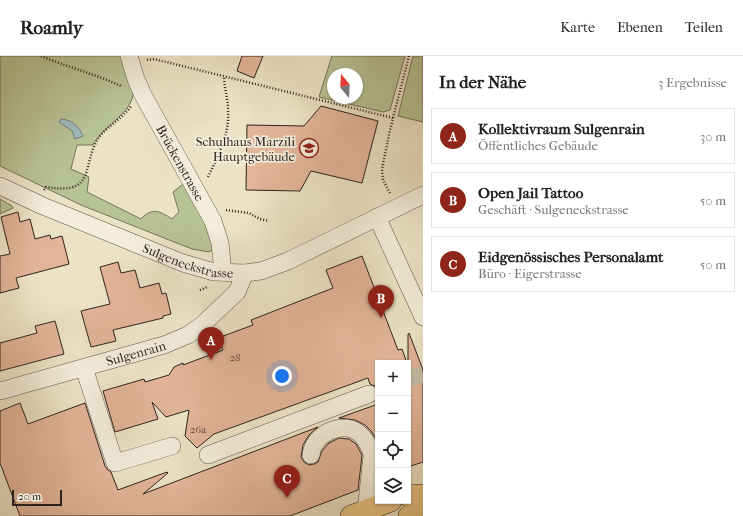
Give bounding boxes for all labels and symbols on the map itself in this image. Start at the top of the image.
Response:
north arrow [327,68,363,104]
street label: Brückenstrasse [153,122,208,204]
place label: Schulhaus Marzili Hauptgebäude [196,134,296,164]
school or university icon: Schulhaus Marzili Hauptgebäude [298,137,320,159]
street label: Sulgeneckstrasse [140,240,234,281]
pin: B [368,285,394,318]
pin: A [198,327,224,360]
street label: Sulgenrain [104,338,168,369]
house number: 28 [229,351,241,364]
your location [272,366,292,386]
house number: 26a [190,423,207,436]
pin: C [274,465,300,498]
scale bar [12,488,62,507]

